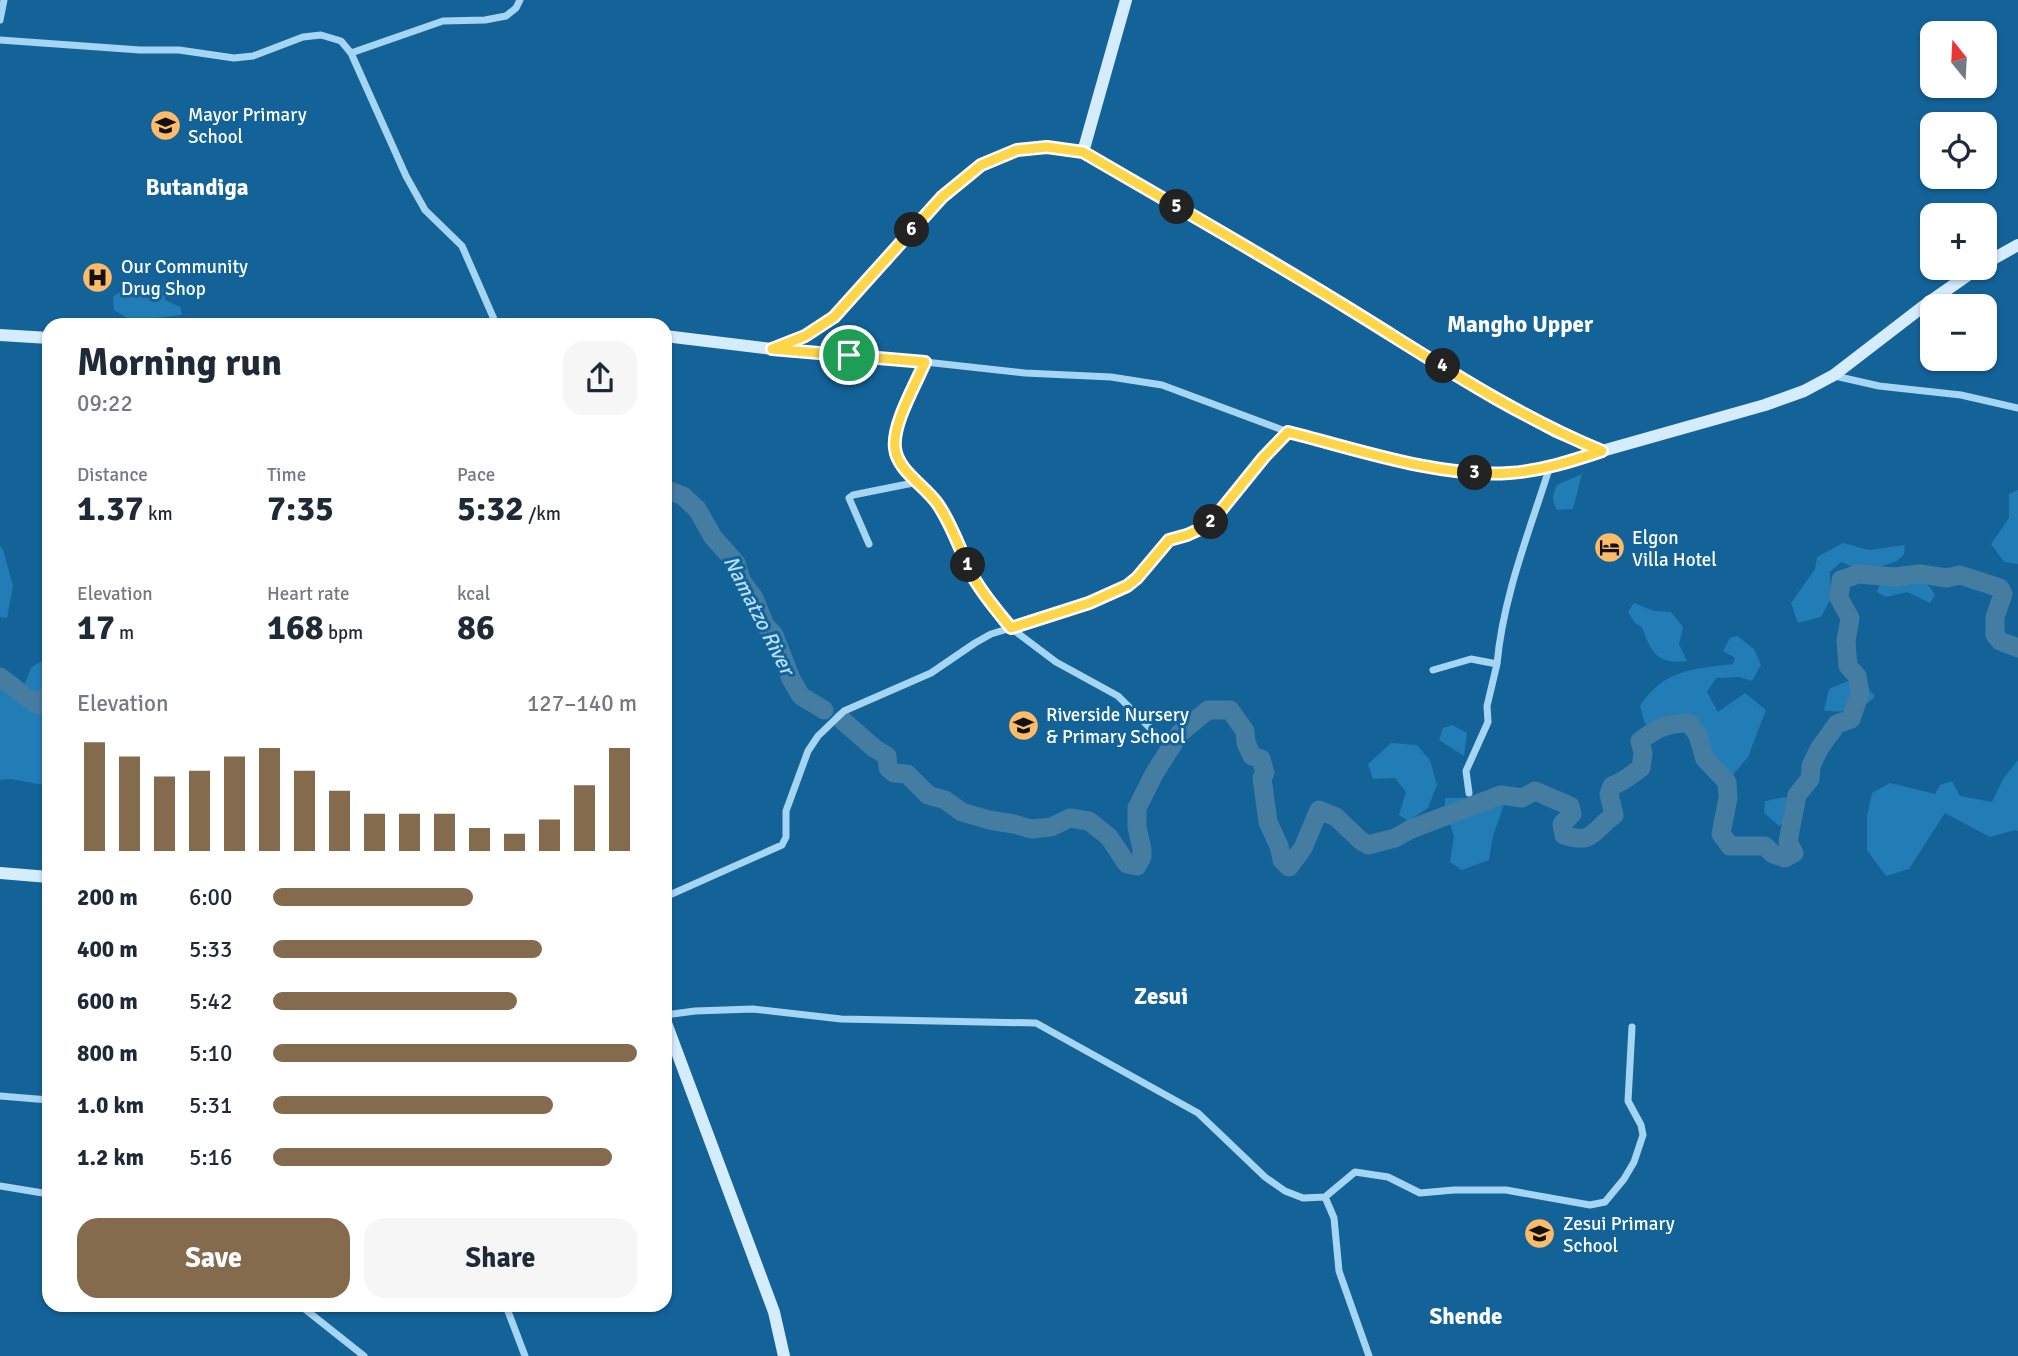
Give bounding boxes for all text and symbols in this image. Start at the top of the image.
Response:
north arrow [1920,21,1997,98]
map controls [1920,21,1997,371]
place label: Mayor Primary School [188,103,307,149]
school or university icon: Mayor Primary School [148,108,182,142]
button: locate [1920,112,1997,189]
district label: Butandiga [145,173,249,202]
pin: 5 [1160,190,1194,224]
text: 5 [1171,194,1182,218]
button: + [1920,203,1997,280]
pin: 6 [894,212,930,247]
text: 6 [906,217,917,241]
place label: Our Community Drug Shop [121,255,248,301]
hospital icon: Our Community Drug Shop [81,260,115,294]
button: − [1920,294,1997,371]
district label: Mangho Upper [1447,310,1594,339]
pin [819,325,879,385]
icon: arrive [830,336,868,374]
text: Morning run [77,339,282,386]
button: share [563,341,637,415]
pin: 4 [1426,348,1460,384]
text: 4 [1437,353,1448,377]
text: 09:22 [77,389,133,418]
pin: 3 [1458,456,1492,490]
text: 3 [1469,460,1480,484]
text: Distance [77,463,148,487]
text: Time [267,463,306,487]
text: Pace [457,463,495,487]
text: 1.37 [77,487,144,530]
text: 7:35 [267,487,334,530]
text: 5:32 [457,487,524,530]
text: km [144,502,173,526]
text: /km [524,502,561,526]
pin: 2 [1194,504,1228,540]
text: 2 [1205,509,1216,533]
place label: Elgon Villa Hotel [1632,526,1717,572]
hotel icon: Elgon Villa Hotel [1592,531,1626,565]
pin: 1 [950,548,986,582]
water label: Namatzo River [718,551,802,682]
text: 1 [962,552,973,576]
text: Elevation [77,582,153,606]
text: Heart rate [267,582,349,606]
text: kcal [457,582,490,606]
text: 17 [77,606,115,649]
text: 168 [267,606,324,649]
text: 86 [457,606,495,649]
text: m [115,621,134,645]
text: bpm [324,621,363,645]
text: Elevation [77,689,169,718]
text: 127–140 m [527,689,637,718]
place label: Riverside Nursery & Primary School [1046,703,1189,749]
school or university icon: Riverside Nursery & Primary School [1006,708,1040,742]
text: 200 m [77,883,138,912]
text: 6:00 [189,883,232,912]
text: 400 m [77,935,138,964]
text: 5:33 [189,935,232,964]
district label: Zesui [1134,982,1188,1011]
text: 600 m [77,987,138,1016]
text: 5:42 [189,987,232,1016]
text: 800 m [77,1039,138,1068]
text: 5:10 [189,1039,232,1068]
text: 1.0 km [77,1091,144,1120]
text: 5:31 [189,1091,232,1120]
text: 1.2 km [77,1143,144,1172]
text: 5:16 [189,1143,232,1172]
place label: Zesui Primary School [1563,1212,1675,1258]
school or university icon: Zesui Primary School [1523,1217,1557,1251]
button: Save [77,1218,350,1298]
button: Share [364,1218,637,1298]
district label: Shende [1429,1302,1503,1331]

